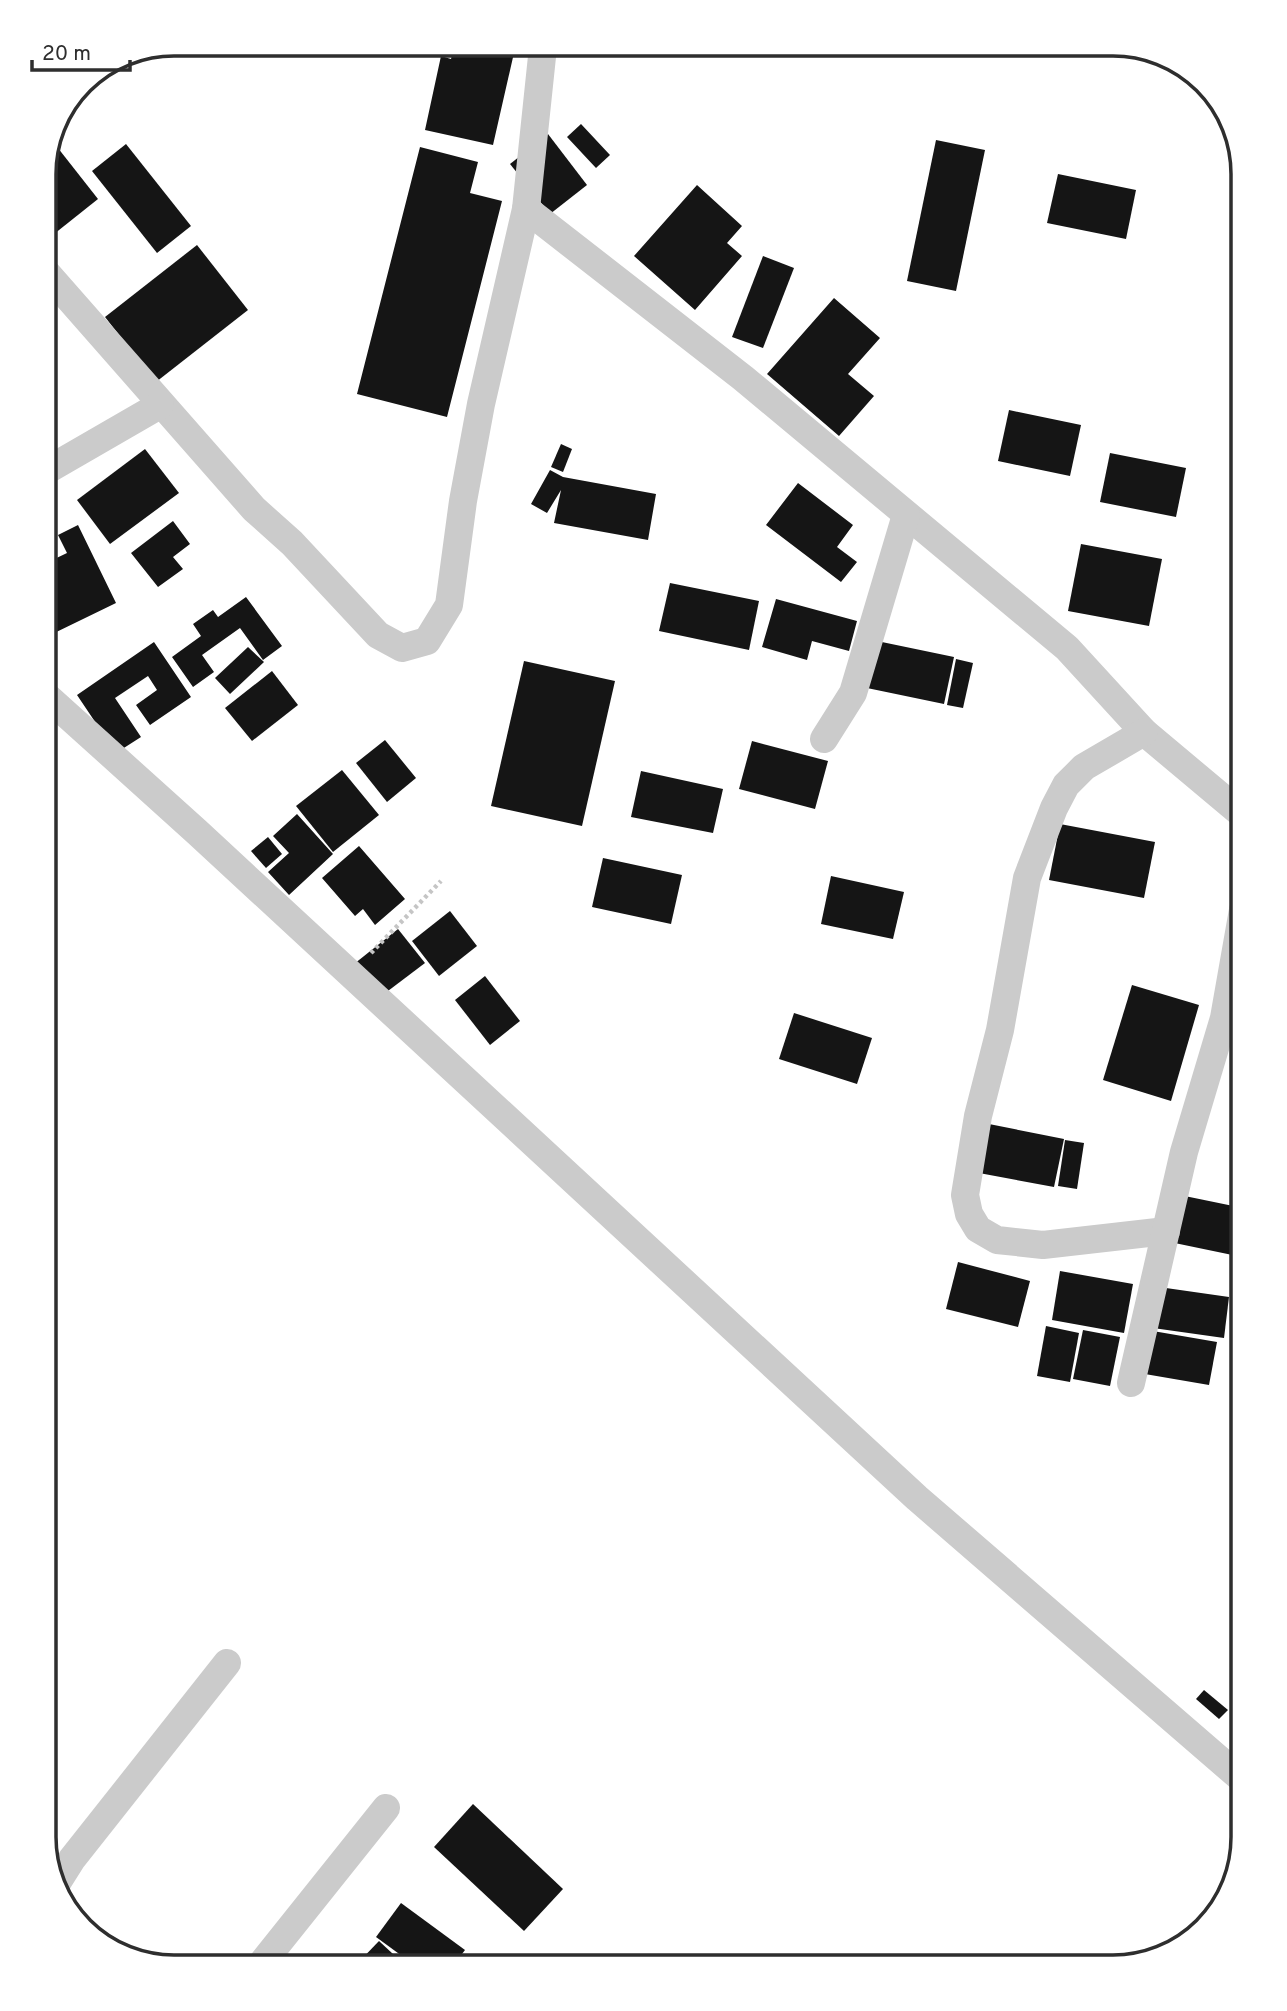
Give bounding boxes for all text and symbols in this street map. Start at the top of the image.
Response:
scale bar [32,28,130,72]
text: 20 m [42,41,91,68]

